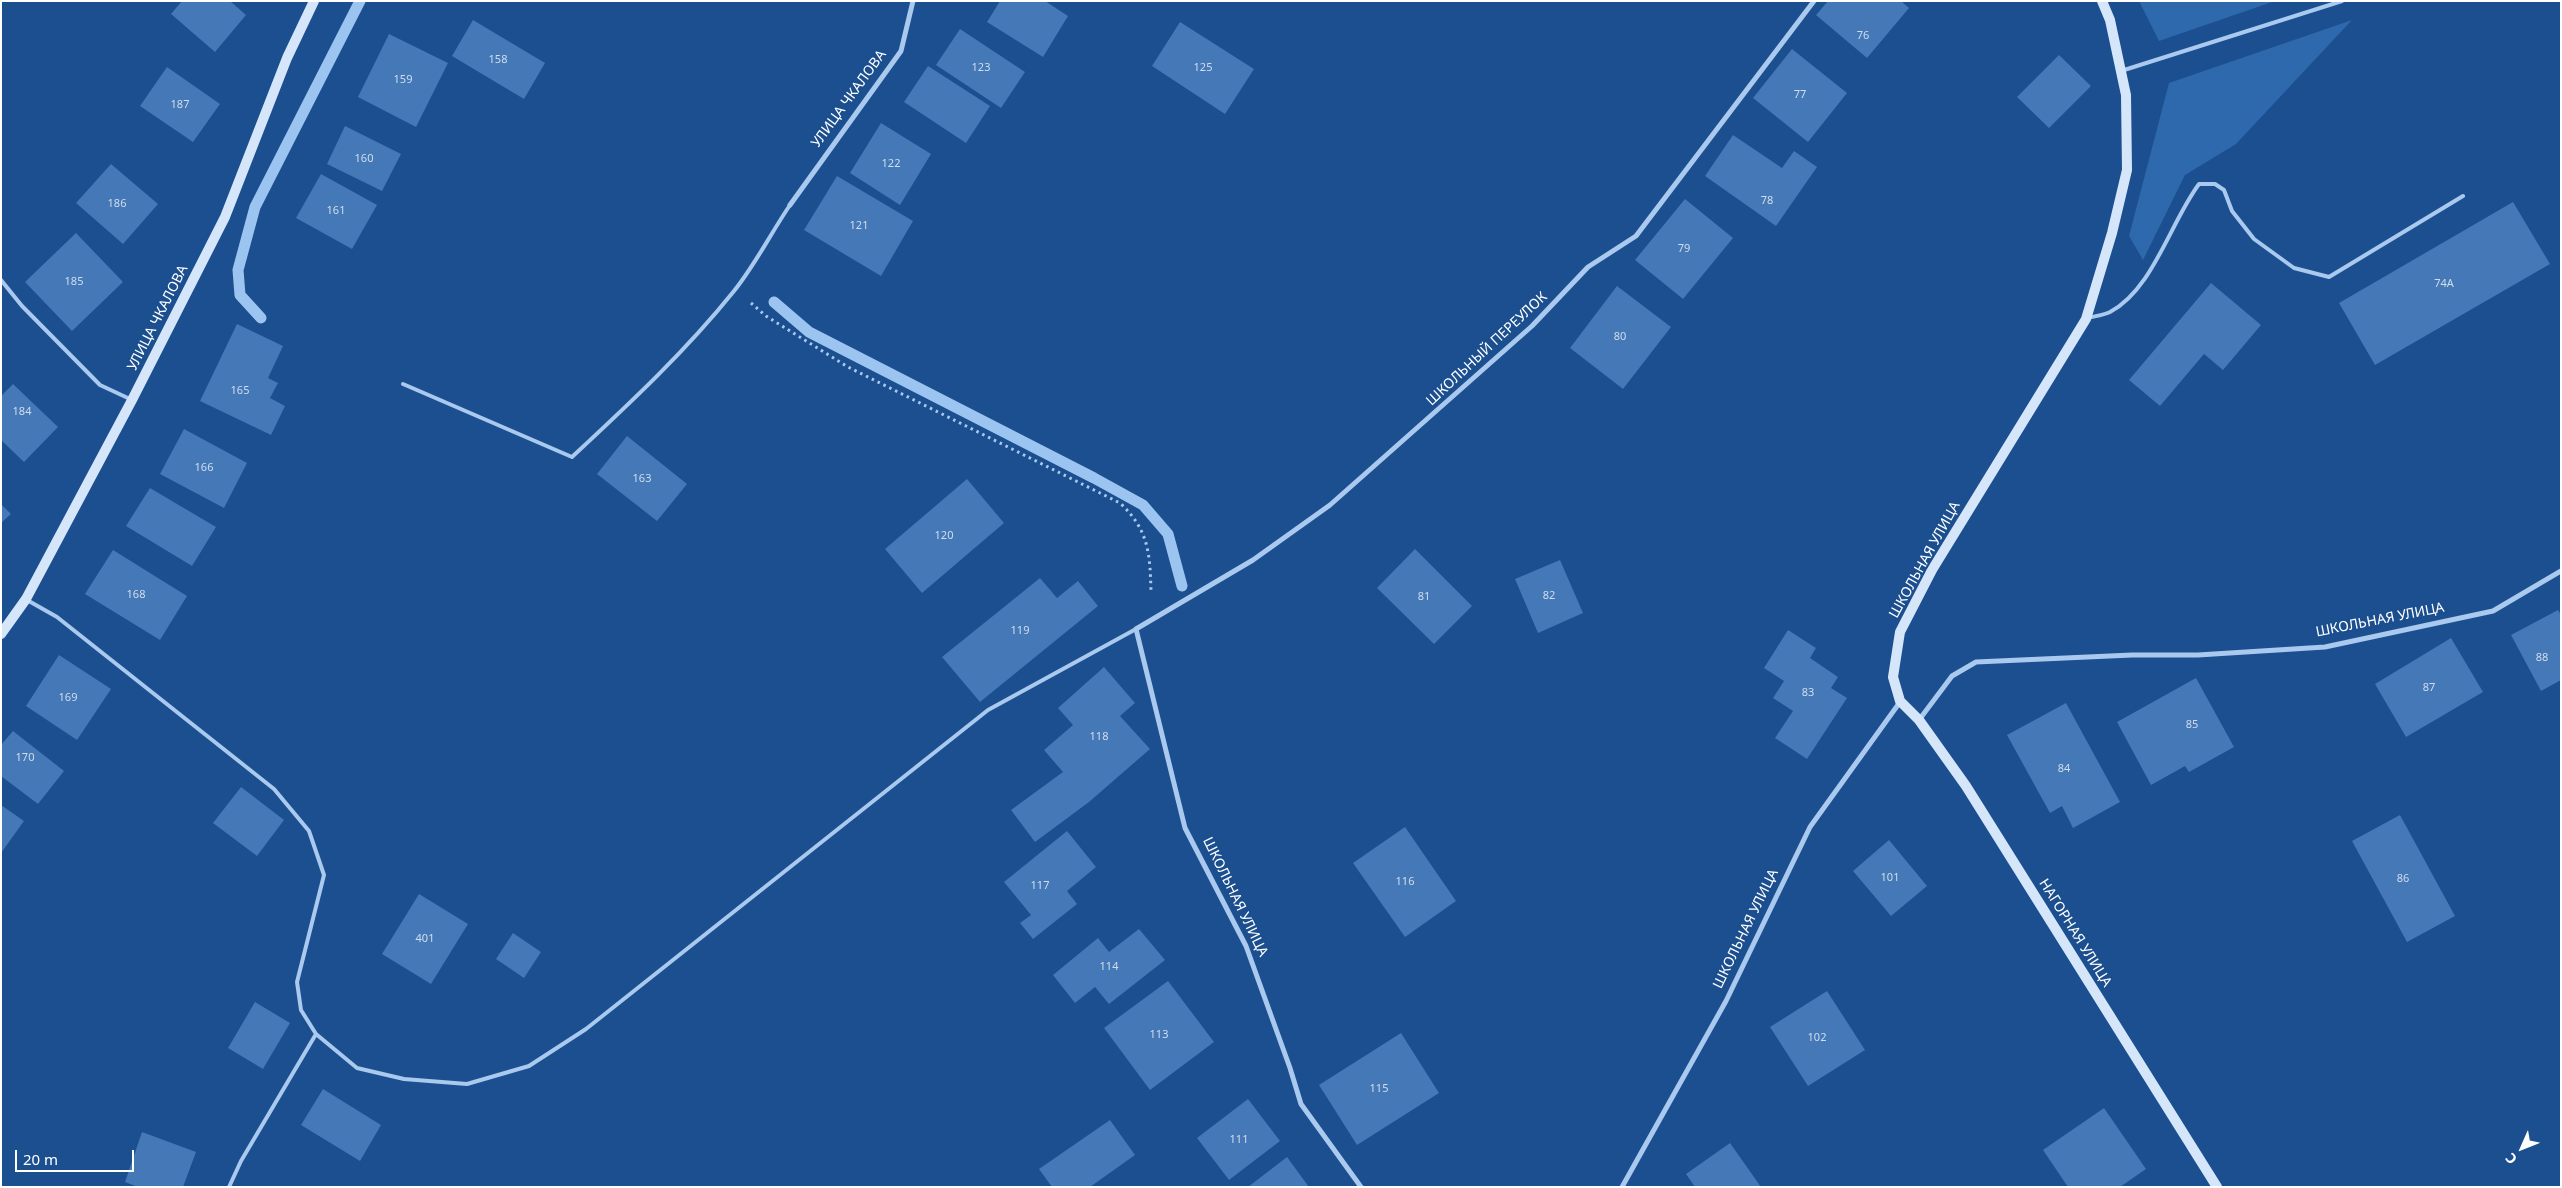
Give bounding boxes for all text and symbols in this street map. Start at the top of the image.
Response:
house number: 76 [1857,29,1869,43]
street label: УЛИЦА ЧКАЛОВА [808,47,890,151]
house number: 158 [489,53,507,67]
house number: 123 [972,61,990,75]
house number: 125 [1194,61,1212,75]
house number: 159 [394,73,412,87]
house number: 77 [1794,88,1806,102]
house number: 187 [171,98,189,112]
house number: 160 [355,152,373,166]
house number: 122 [882,157,900,171]
house number: 78 [1761,194,1773,208]
house number: 186 [108,197,126,211]
house number: 161 [327,204,345,218]
house number: 121 [850,219,868,233]
house number: 79 [1678,242,1690,256]
street label: УЛИЦА ЧКАЛОВА [124,262,192,374]
house number: 185 [65,275,83,289]
house number: 74А [2434,277,2454,291]
street label: ШКОЛЬНЫЙ ПЕРЕУЛОК [1423,289,1551,409]
house number: 80 [1614,330,1626,344]
house number: 165 [231,384,249,398]
house number: 184 [13,405,31,419]
house number: 166 [195,461,213,475]
house number: 163 [633,472,651,486]
street label: ШКОЛЬНАЯ УЛИЦА [1886,499,1964,621]
house number: 120 [935,529,953,543]
house number: 168 [127,588,145,602]
house number: 82 [1543,589,1555,603]
house number: 81 [1418,590,1430,604]
street label: ШКОЛЬНАЯ УЛИЦА [2314,599,2446,641]
house number: 119 [1011,624,1029,638]
house number: 88 [2536,651,2548,665]
house number: 87 [2423,681,2435,695]
house number: 83 [1802,686,1814,700]
house number: 169 [59,691,77,705]
house number: 85 [2186,718,2198,732]
house number: 118 [1090,730,1108,744]
house number: 170 [16,751,34,765]
house number: 84 [2058,762,2070,776]
street label: ШКОЛЬНАЯ УЛИЦА [1199,835,1271,959]
street label: ШКОЛЬНАЯ УЛИЦА [1710,867,1782,991]
house number: 101 [1881,871,1899,885]
house number: 86 [2397,872,2409,886]
house number: 116 [1396,875,1414,889]
street label: НАГОРНАЯ УЛИЦА [2035,876,2115,990]
house number: 117 [1031,879,1049,893]
house number: 401 [416,932,434,946]
house number: 114 [1100,960,1118,974]
house number: 113 [1150,1028,1168,1042]
house number: 102 [1808,1031,1826,1045]
house number: 115 [1370,1082,1388,1096]
north arrow [2497,1123,2547,1173]
house number: 111 [1230,1133,1248,1147]
scale bar [18,1140,136,1172]
text: 20 m [23,1149,58,1169]
text: С [2501,1149,2521,1169]

